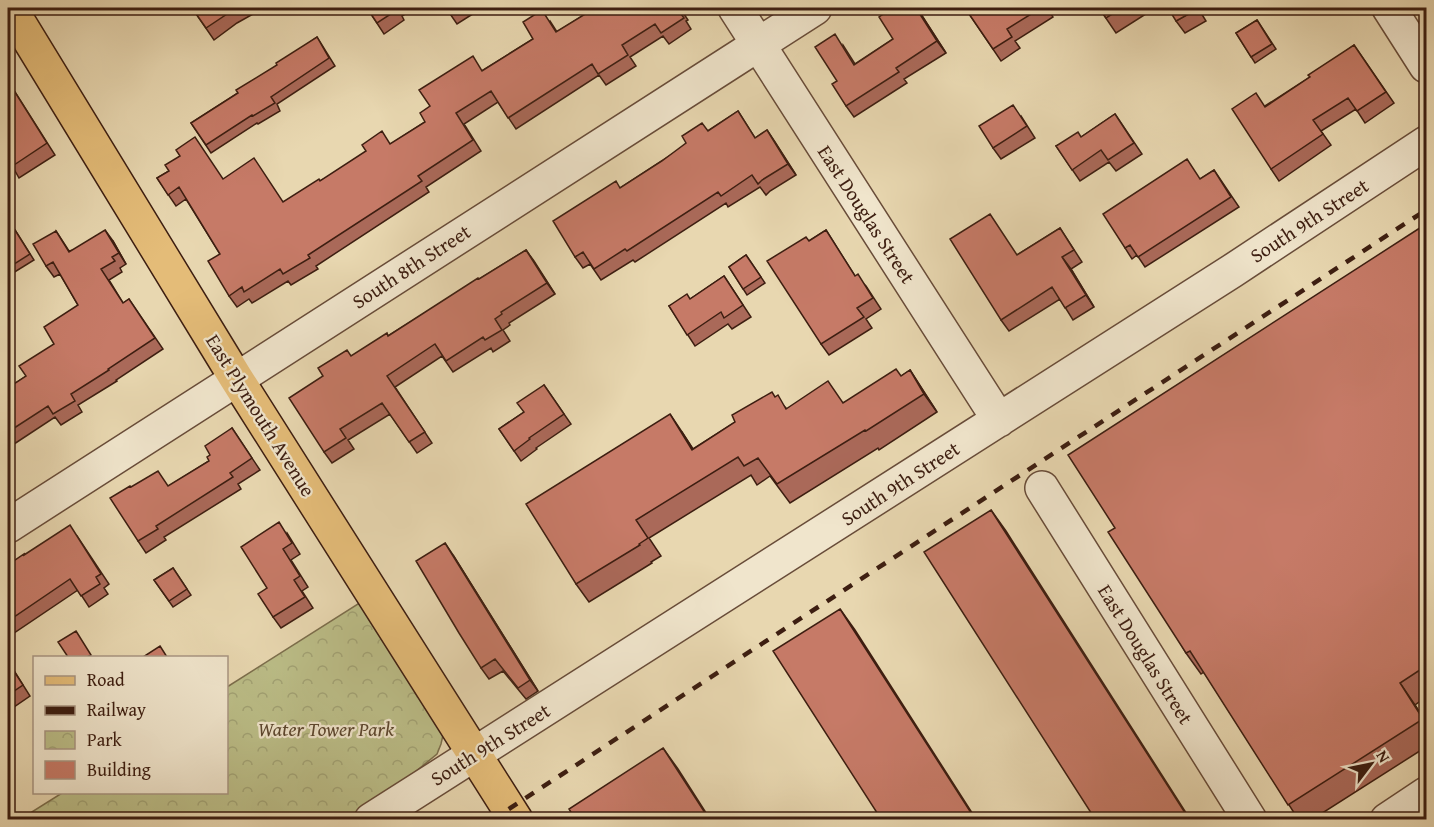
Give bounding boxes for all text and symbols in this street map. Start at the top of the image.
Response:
street label: East Douglas Street [811,139,923,289]
street label: South 9th Street [1244,171,1374,269]
street label: South 8th Street [346,217,476,315]
street label: East Plymouth Avenue [199,328,323,502]
street label: South 9th Street [835,434,965,532]
street label: East Douglas Street [1091,578,1201,730]
legend [33,656,228,794]
text: Road [87,666,125,693]
text: Railway [87,696,146,723]
street label: South 9th Street [424,696,556,792]
park label: Water Tower Park [258,714,395,743]
text: Park [87,726,123,753]
north arrow [1341,734,1401,794]
text: N [1371,745,1397,767]
text: Building [87,756,151,783]

